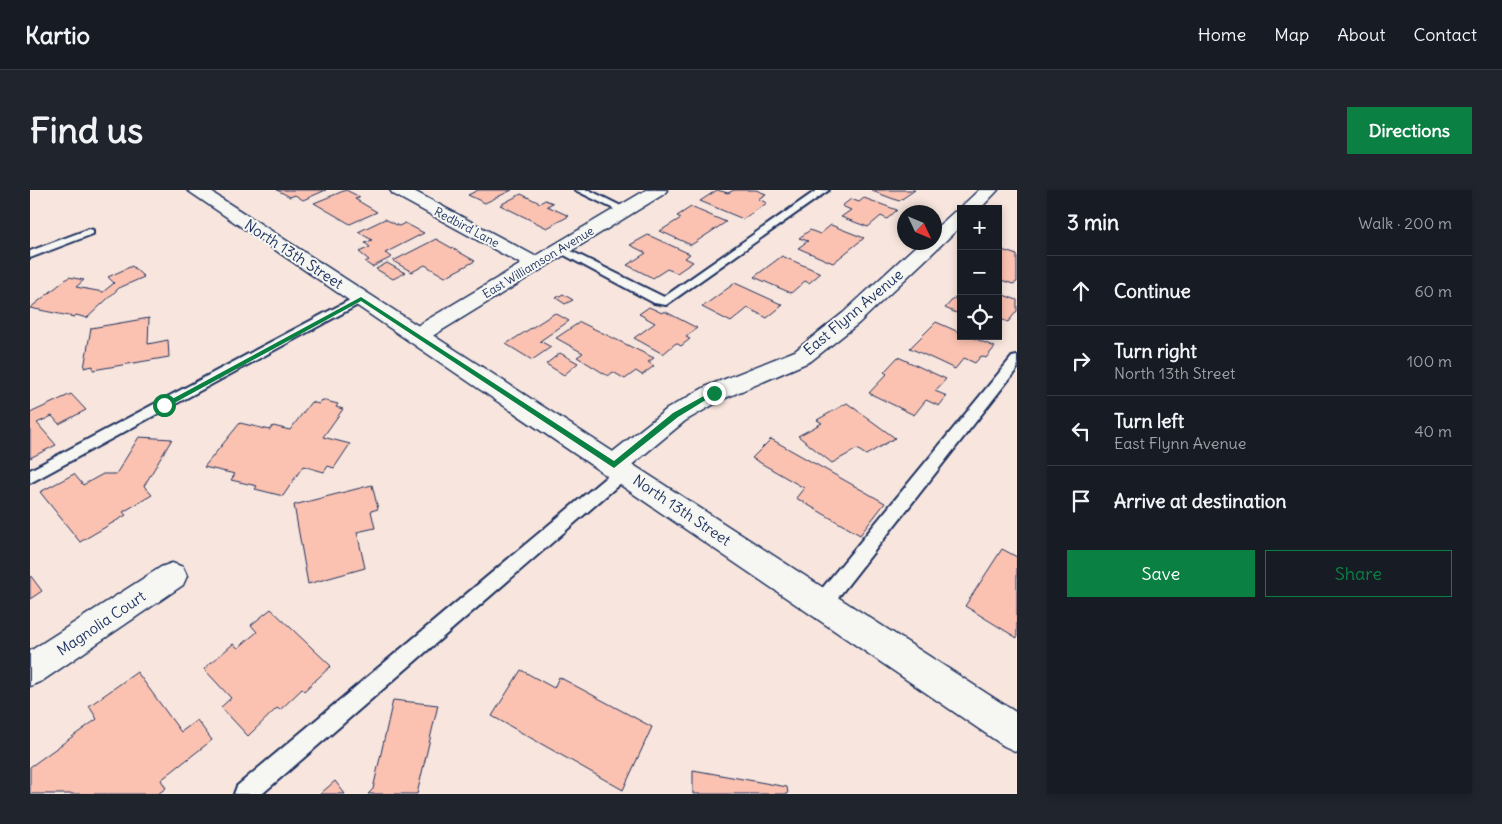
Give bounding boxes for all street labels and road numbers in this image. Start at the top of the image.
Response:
street label: Redbird Lane [432,204,502,250]
street label: North 13th Street [241,215,347,293]
street label: East Williamson Avenue [480,223,596,301]
street label: East Flynn Avenue [799,265,907,359]
street label: North 13th Street [629,470,735,550]
street label: Magnolia Court [53,586,149,660]

